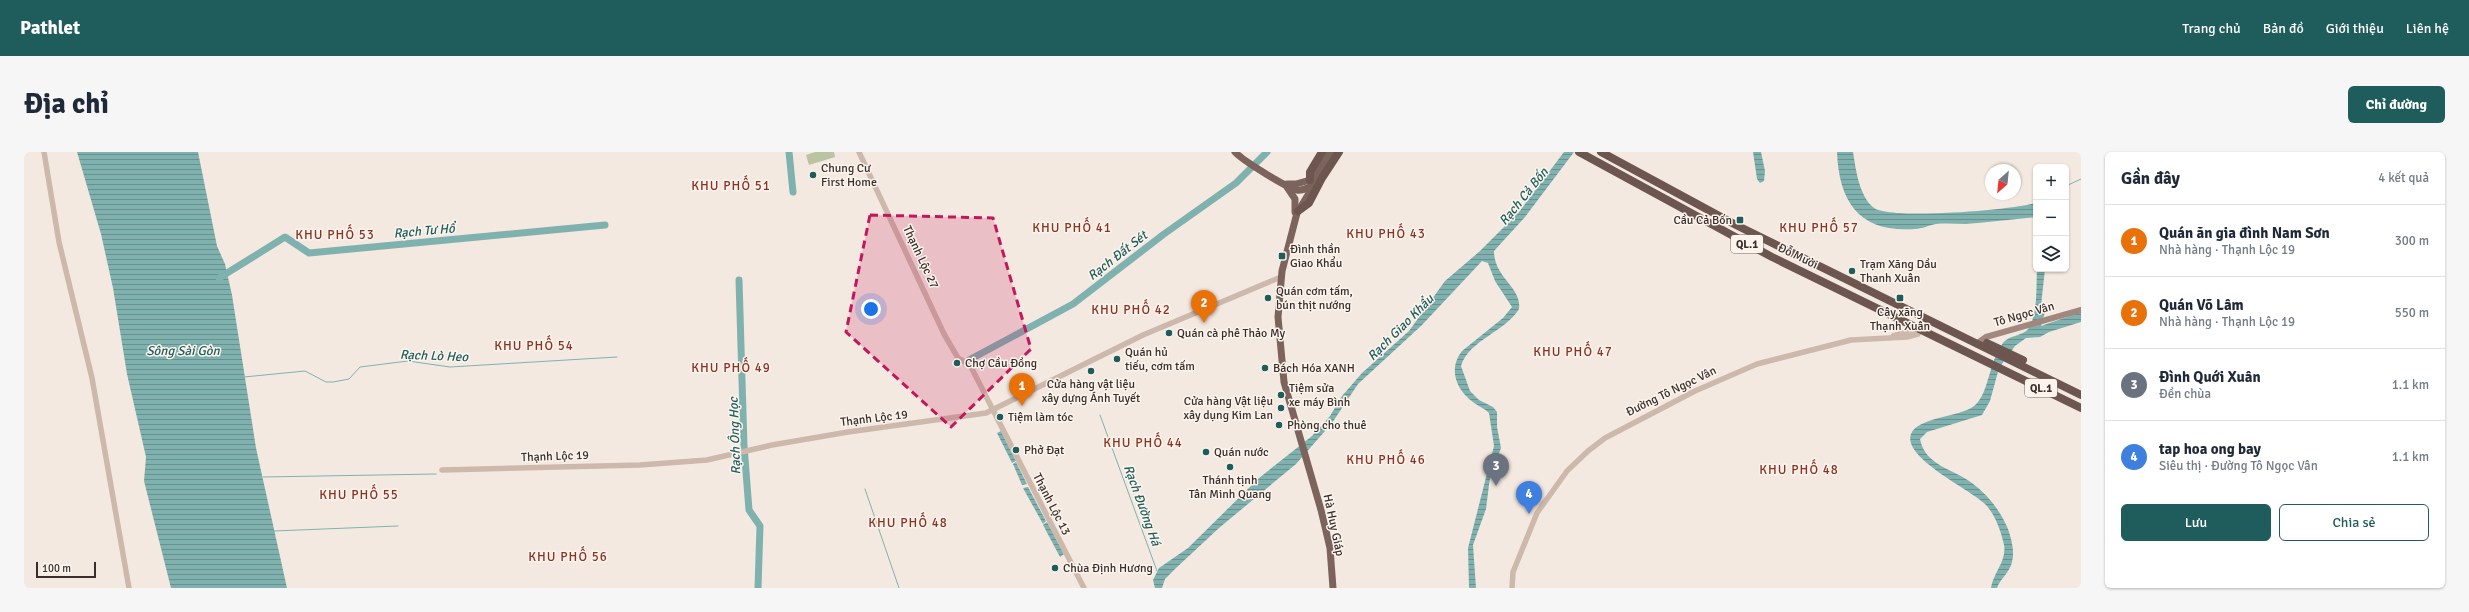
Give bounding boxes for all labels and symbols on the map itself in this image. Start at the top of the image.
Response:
place label: Chung Cư First Home [821,161,877,190]
water label: Rạch Cả Bốn [1496,164,1552,229]
north arrow [1985,164,2021,200]
marker: Chung Cư First Home [808,170,818,180]
district label: KHU PHỐ 51 [691,175,771,194]
place label: Cầu Cả Bốn [1674,213,1732,228]
marker: Cầu Cả Bốn [1735,215,1745,225]
district label: KHU PHỐ 41 [1032,217,1112,236]
district label: KHU PHỐ 57 [1779,217,1859,236]
water label: Rạch Tư Hổ [393,220,458,242]
street label: Thạnh Lộc 27 [899,223,942,291]
district label: KHU PHỐ 43 [1346,223,1426,242]
district label: KHU PHỐ 53 [295,224,375,243]
water label: Rạch Đất Sét [1085,227,1152,284]
road number: QL.1 [1731,235,1763,253]
street label: Đỗ Mười [1775,240,1820,273]
place label: Đình thần Giao Khẩu [1290,242,1342,271]
marker: Đình thần Giao Khẩu [1277,251,1287,261]
place label: Trạm Xăng Dầu Thanh Xuân [1860,257,1937,286]
marker: Trạm Xăng Dầu Thanh Xuân [1847,266,1857,276]
place label: Quán cơm tấm, bún thịt nướng [1276,284,1353,313]
pin: 2 [1191,290,1217,323]
water label: Rạch Giao Khẩu [1364,291,1438,364]
marker: Quán cơm tấm, bún thịt nướng [1263,293,1273,303]
marker: Cây xăng Thạnh Xuân [1895,293,1905,303]
your location [861,299,881,319]
district label: KHU PHỐ 42 [1091,299,1171,318]
street label: Tô Ngọc Vân [1992,299,2056,330]
place label: Cây xăng Thạnh Xuân [1870,305,1930,334]
place label: Quán cà phê Thảo My [1177,326,1286,341]
marker: Quán cà phê Thảo My [1164,328,1174,338]
district label: KHU PHỐ 54 [494,335,574,354]
district label: KHU PHỐ 47 [1533,341,1613,360]
water label: Sông Sài Gòn [146,343,221,359]
place label: Quán hủ tiếu, cơm tấm [1125,345,1195,374]
water label: Rạch Lò Heo [399,347,470,365]
marker: Quán hủ tiếu, cơm tấm [1112,354,1122,364]
place label: Chợ Cầu Đồng [965,356,1037,371]
district label: KHU PHỐ 49 [691,357,771,376]
marker: Chợ Cầu Đồng [952,358,962,368]
place label: Bách Hóa XANH [1273,361,1355,376]
marker: Bách Hóa XANH [1260,363,1270,373]
street label: Đường Tô Ngọc Vân [1624,363,1719,420]
marker: Cửa hàng vật liệu xây dựng Ánh Tuyết [1086,366,1096,376]
pin: 1 [1009,373,1035,406]
place label: Cửa hàng vật liệu xây dựng Ánh Tuyết [1042,377,1140,406]
road number: QL.1 [2025,379,2057,397]
place label: Tiệm sửa xe máy Bình [1289,381,1350,410]
marker: Tiệm sửa xe máy Bình [1276,390,1286,400]
place label: Cửa hàng Vật liệu xây dụng Kim Lan [1184,394,1273,423]
water label: Rạch Ông Học [726,396,744,475]
marker: Cửa hàng Vật liệu xây dụng Kim Lan [1276,403,1286,413]
street label: Thạnh Lộc 19 [840,407,909,430]
place label: Tiệm làm tóc [1008,410,1074,425]
marker: Tiệm làm tóc [995,412,1005,422]
place label: Phòng cho thuê [1287,418,1366,433]
marker: Phòng cho thuê [1274,420,1284,430]
district label: KHU PHỐ 44 [1103,432,1183,451]
place label: Phở Đạt [1024,443,1064,458]
marker: Phở Đạt [1011,445,1021,455]
place label: Quán nước [1214,445,1269,460]
marker: Quán nước [1201,447,1211,457]
street label: Thạnh Lộc 19 [521,448,589,465]
district label: KHU PHỐ 46 [1346,449,1426,468]
pin: 3 [1483,453,1509,486]
district label: KHU PHỐ 48 [1759,459,1839,478]
marker: Thánh tịnh Tân Minh Quang [1225,462,1235,472]
water label: Rạch Đường Há [1120,463,1165,549]
street label: Thạnh Lộc 13 [1030,471,1074,538]
place label: Thánh tịnh Tân Minh Quang [1189,473,1271,502]
pin: 4 [1516,481,1542,514]
district label: KHU PHỐ 55 [319,484,399,503]
street label: Hà Huy Giáp [1320,493,1347,558]
district label: KHU PHỐ 48 [868,512,948,531]
district label: KHU PHỐ 56 [528,546,608,565]
scale bar [36,560,96,579]
place label: Chùa Định Hương [1063,561,1153,576]
marker: Chùa Định Hương [1050,563,1060,573]

